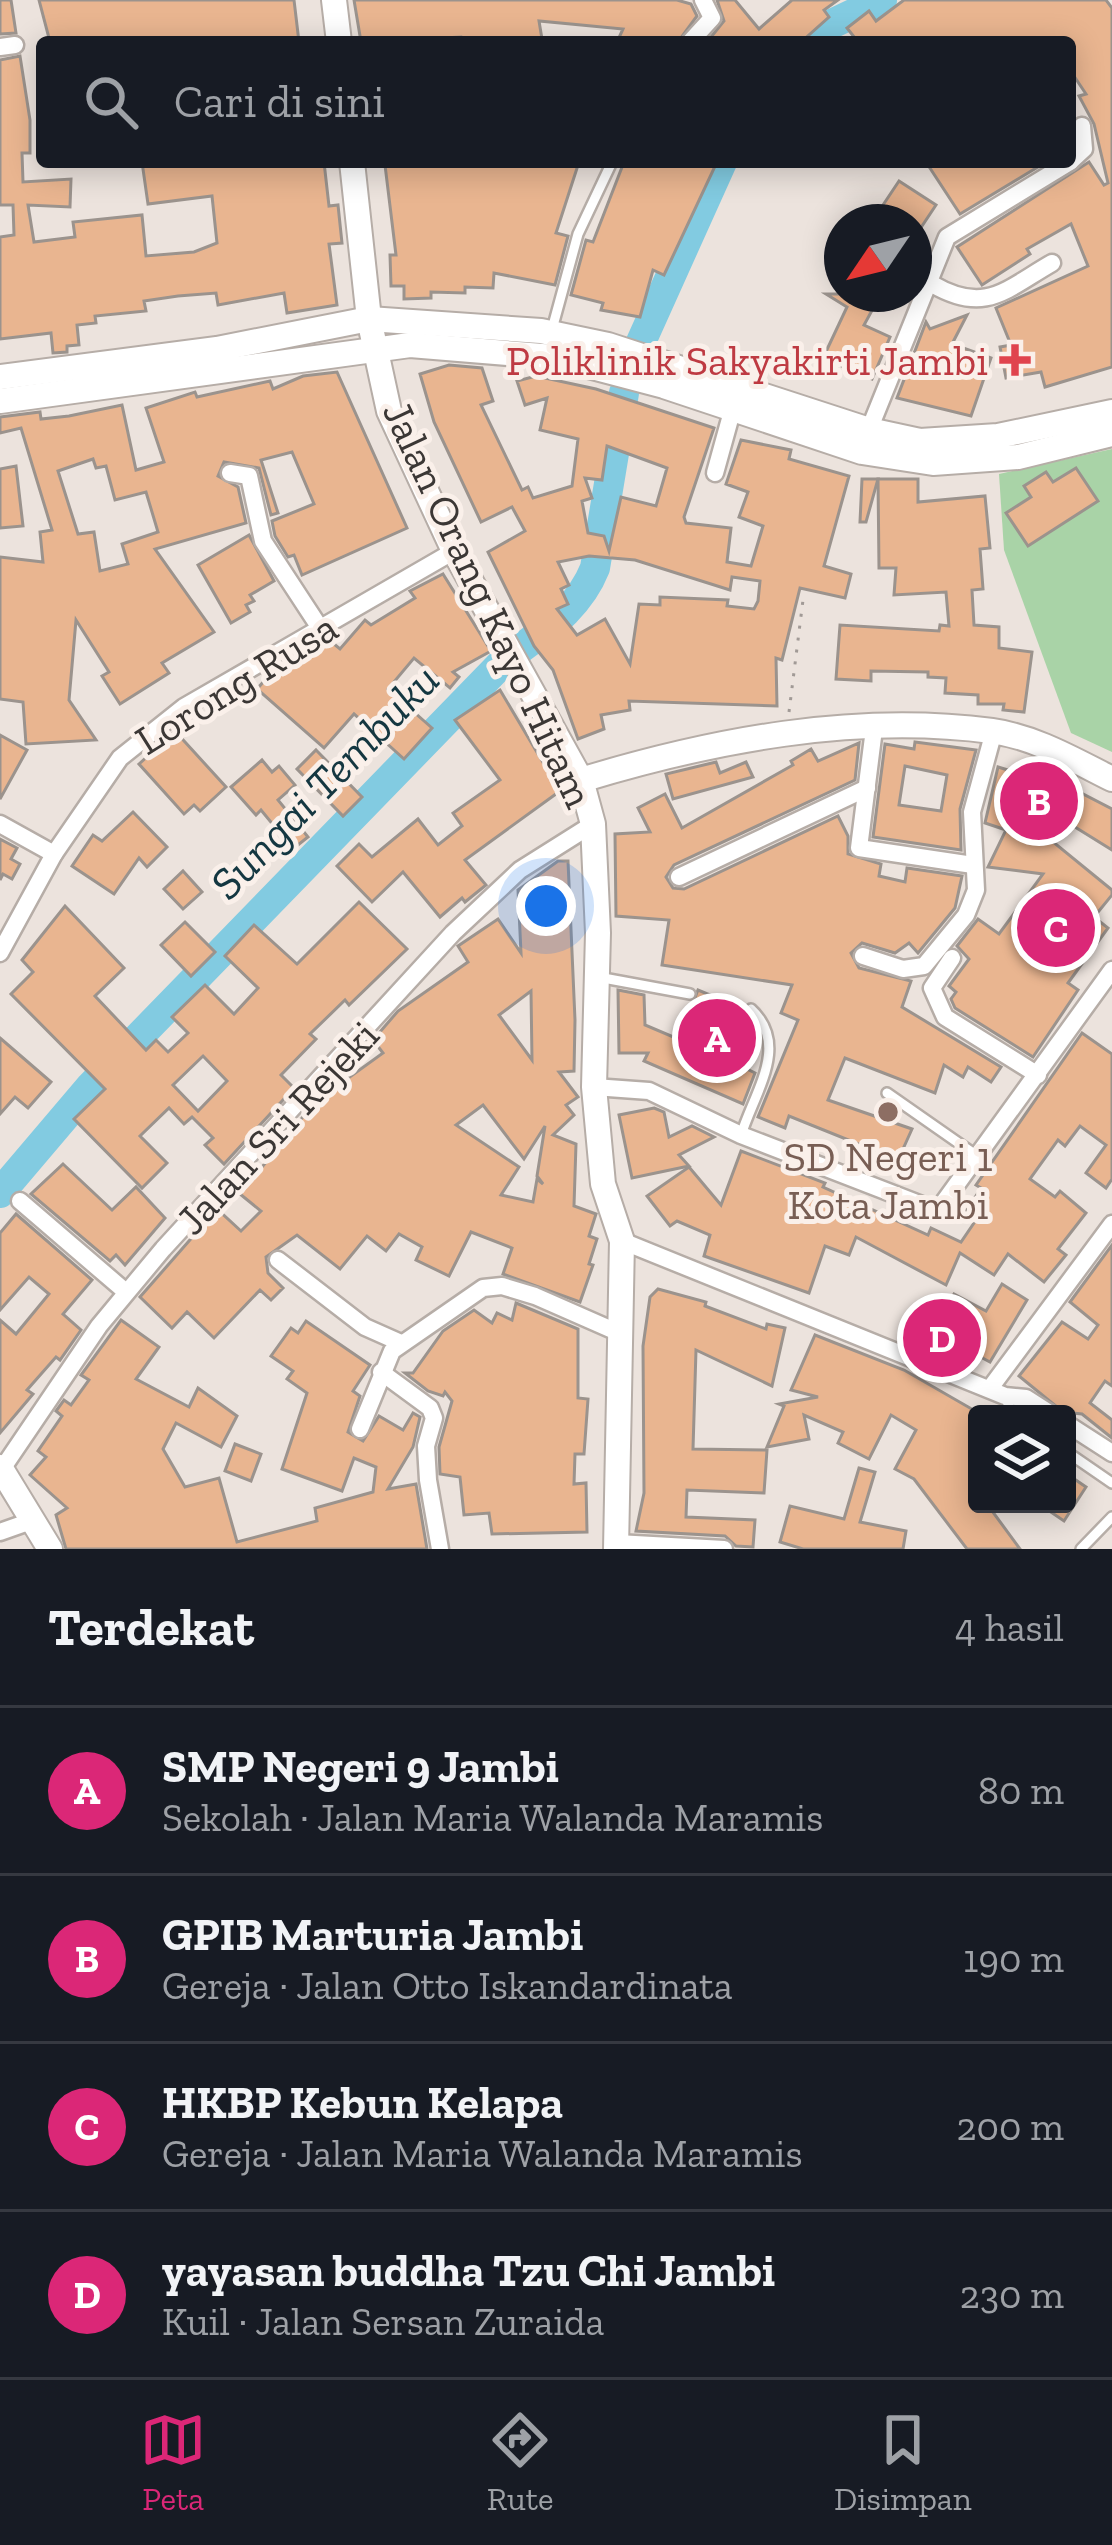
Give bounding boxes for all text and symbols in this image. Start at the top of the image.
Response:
search box [36,36,1076,168]
icon: search [78,69,144,135]
text: Cari di sini [174,75,385,129]
north arrow [824,204,932,312]
place label: Poliklinik Sakyakirti Jambi [506,335,988,386]
marker: Poliklinik Sakyakirti Jambi [999,344,1031,376]
street label: Jalan Orang Kayo Hitam [372,393,605,816]
street label: Lorong Rusa [126,601,347,766]
water label: Sungai Tembuku [199,653,450,910]
pin: B [1000,756,1078,846]
your location [516,876,576,936]
pin: C [1017,883,1095,973]
pin: A [678,993,756,1083]
street label: Jalan Sri Rejeki [165,1010,389,1245]
marker: SD Negeri 1 Kota Jambi [875,1099,901,1125]
place label: SD Negeri 1 Kota Jambi [783,1131,993,1230]
pin: D [903,1293,981,1383]
map controls [968,1405,1076,1513]
button: layers [968,1405,1076,1513]
text: Terdekat [48,1597,254,1658]
text: 4 hasil [955,1604,1064,1651]
text: SMP Negeri 9 Jambi [162,1740,559,1794]
text: A [74,1767,100,1814]
text: 80 m [978,1767,1064,1814]
text: Sekolah · Jalan Maria Walanda Maramis [162,1794,823,1841]
text: GPIB Marturia Jambi [162,1908,583,1962]
text: B [75,1935,99,1982]
text: 190 m [963,1935,1064,1982]
text: Gereja · Jalan Otto Iskandardinata [162,1962,733,2009]
text: HKBP Kebun Kelapa [162,2076,563,2130]
text: C [74,2103,100,2150]
text: 200 m [956,2103,1064,2150]
text: Gereja · Jalan Maria Walanda Maramis [162,2130,803,2177]
text: yayasan buddha Tzu Chi Jambi [162,2244,775,2298]
text: D [73,2271,101,2318]
text: 230 m [960,2271,1064,2318]
text: Kuil · Jalan Sersan Zuraida [162,2298,604,2345]
tab: Peta [140,2407,206,2518]
tab: Rute [487,2407,553,2518]
tab: Disimpan [834,2407,972,2518]

